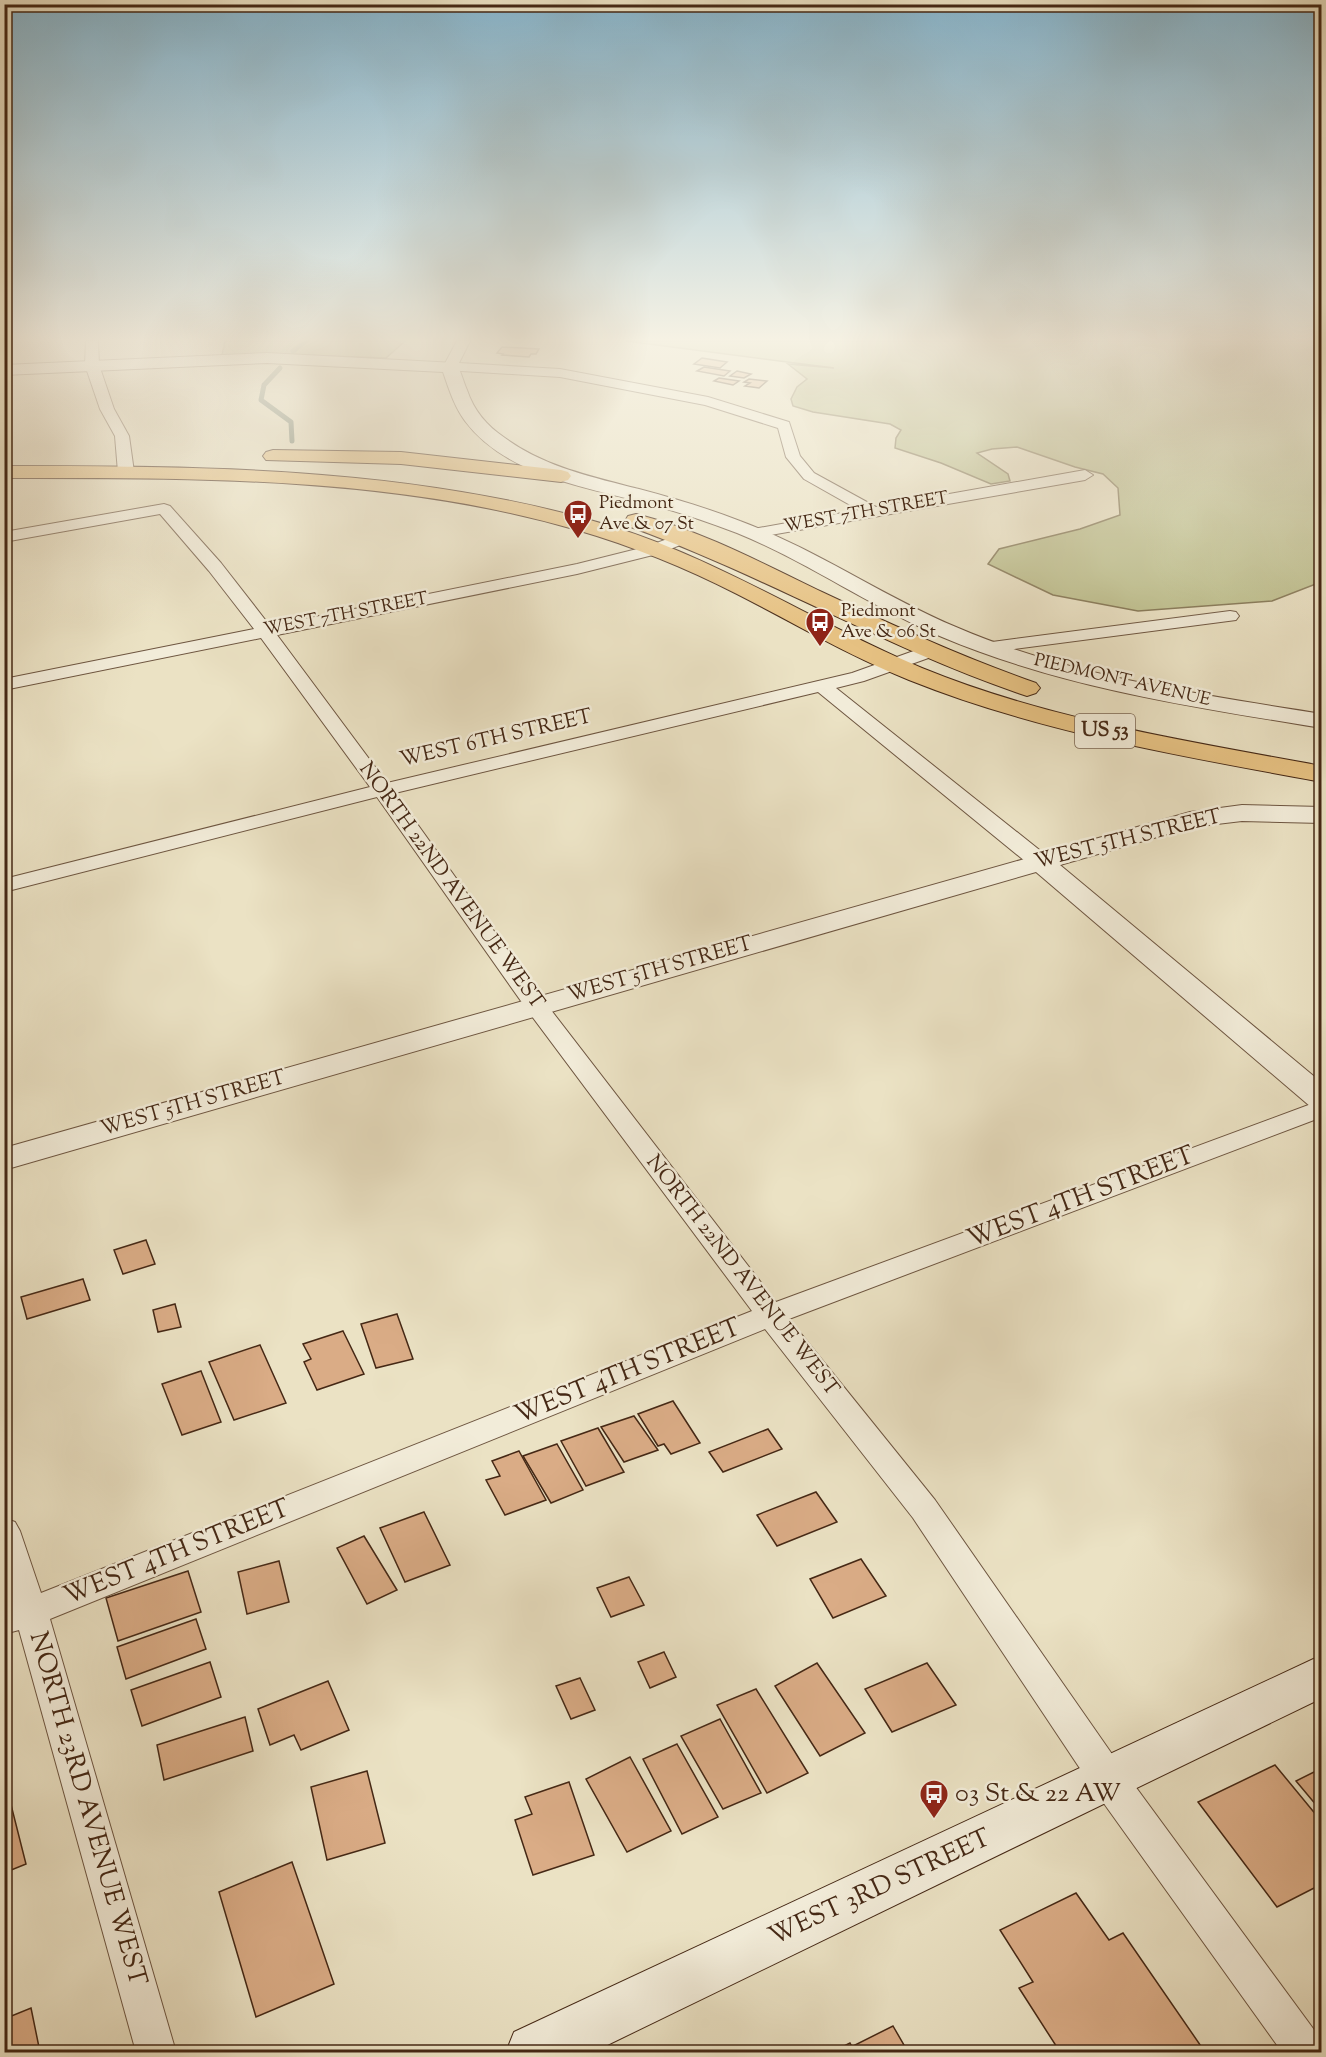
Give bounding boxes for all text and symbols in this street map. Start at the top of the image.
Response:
street label: WEST 7TH STREET [782,486,951,540]
place label: Piedmont Ave & 07 St [599,491,694,538]
bus stop icon: Piedmont Ave & 07 St [562,498,594,540]
street label: WEST 7TH STREET [262,586,431,644]
place label: Piedmont Ave & 06 St [841,599,936,646]
bus stop icon: Piedmont Ave & 06 St [804,606,836,648]
street label: PIEDMONT AVENUE [1031,648,1213,714]
street label: WEST 6TH STREET [397,702,595,776]
road number: US 53 [1075,714,1135,748]
street label: NORTH 22ND AVENUE WEST [351,756,551,1016]
street label: WEST 5TH STREET [1032,802,1225,878]
street label: WEST 5TH STREET [564,929,756,1011]
street label: WEST 5TH STREET [97,1063,289,1145]
street label: WEST 4TH STREET [962,1138,1200,1258]
street label: NORTH 22ND AVENUE WEST [638,1149,846,1403]
street label: WEST 4TH STREET [509,1310,747,1434]
street label: WEST 4TH STREET [58,1491,296,1615]
street label: NORTH 23RD AVENUE WEST [19,1628,155,1990]
place label: 03 St & 22 AW [955,1776,1121,1813]
bus stop icon: 03 St & 22 AW [918,1778,950,1820]
street label: WEST 3RD STREET [763,1820,997,1956]

